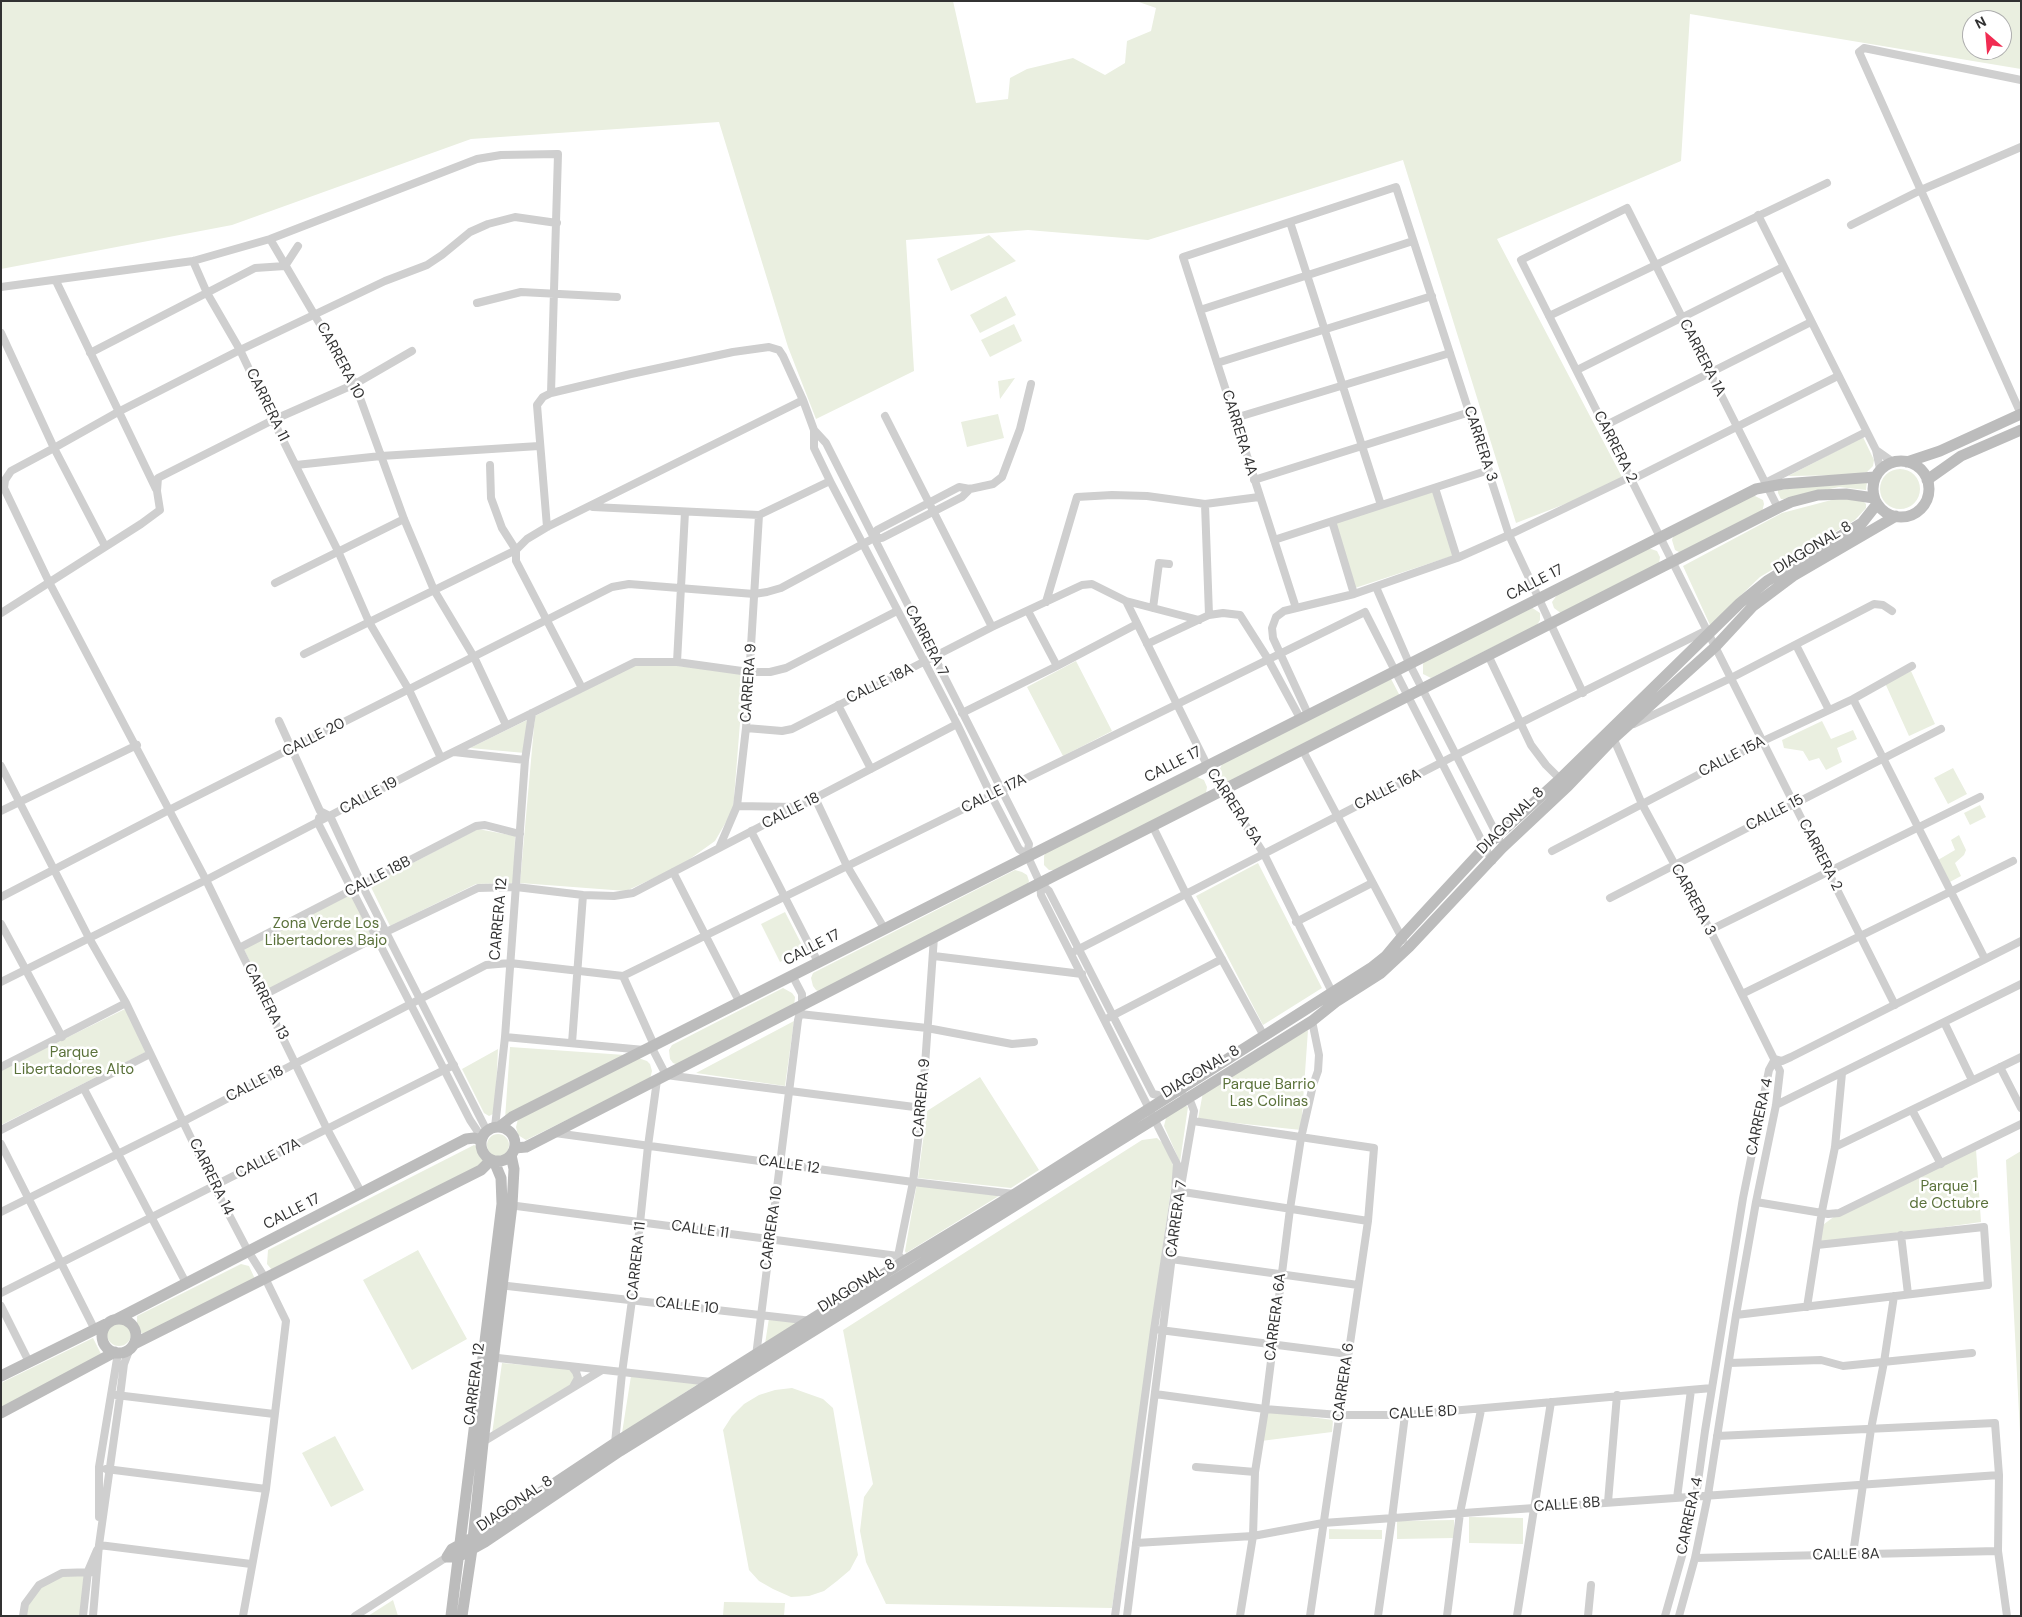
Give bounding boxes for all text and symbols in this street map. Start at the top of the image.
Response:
north arrow [1962,10,2012,60]
text: N [1972,12,1989,33]
street label: CARRERA 1A [1675,316,1729,400]
street label: CARRERA 10 [312,319,368,403]
street label: CARRERA 11 [242,366,292,444]
street label: CARRERA 4A [1217,388,1261,478]
street label: CARRERA 3 [1459,404,1501,484]
street label: CARRERA 2 [1589,408,1641,486]
street label: DIAGONAL 8 [1771,518,1855,578]
street label: CALLE 17 [1504,561,1566,605]
street label: CARRERA 7 [900,602,952,680]
street label: CARRERA 9 [737,643,761,723]
street label: CALLE 18A [844,660,916,708]
street label: CALLE 20 [280,715,348,761]
street label: CALLE 15A [1696,733,1768,781]
street label: CALLE 17 [1142,743,1204,787]
street label: CARRERA 5A [1202,765,1266,849]
street label: CALLE 16A [1352,766,1424,814]
street label: CALLE 17A [959,771,1029,817]
street label: CALLE 19 [337,773,401,819]
street label: DIAGONAL 8 [1474,784,1548,858]
street label: CALLE 18 [759,789,823,833]
street label: CALLE 15 [1743,791,1807,835]
street label: CARRERA 2 [1794,816,1846,894]
street label: CALLE 18B [342,853,414,901]
street label: CARRERA 3 [1667,861,1719,939]
street label: CARRERA 12 [486,877,512,961]
park label: Zona Verde Los Libertadores Bajo [265,915,387,950]
street label: CALLE 17 [781,926,843,970]
street label: CARRERA 13 [240,961,292,1043]
street label: DIAGONAL 8 [1159,1042,1243,1102]
park label: Parque Libertadores Alto [14,1044,134,1079]
street label: CARRERA 9 [910,1058,934,1138]
street label: CALLE 18 [223,1062,287,1106]
park label: Parque Barrio Las Colinas [1222,1076,1316,1111]
street label: CARRERA 4 [1743,1077,1777,1157]
street label: CALLE 17A [233,1135,303,1183]
street label: CARRERA 14 [185,1136,237,1218]
street label: CALLE 12 [757,1152,821,1178]
park label: Parque 1 de Octubre [1909,1178,1989,1213]
street label: CARRERA 7 [1163,1179,1191,1259]
street label: CARRERA 10 [757,1185,787,1271]
street label: CALLE 17 [261,1190,323,1234]
street label: CALLE 11 [670,1217,730,1243]
street label: CARRERA 11 [624,1221,650,1301]
street label: DIAGONAL 8 [815,1255,899,1317]
street label: CARRERA 6A [1262,1272,1290,1362]
street label: CALLE 10 [654,1294,720,1318]
street label: CARRERA 12 [461,1342,489,1426]
street label: CARRERA 6 [1330,1342,1358,1422]
street label: CALLE 8D [1388,1402,1458,1424]
street label: DIAGONAL 8 [474,1472,556,1536]
street label: CARRERA 4 [1673,1476,1707,1556]
street label: CALLE 8B [1533,1494,1601,1516]
street label: CALLE 8A [1812,1545,1880,1565]

